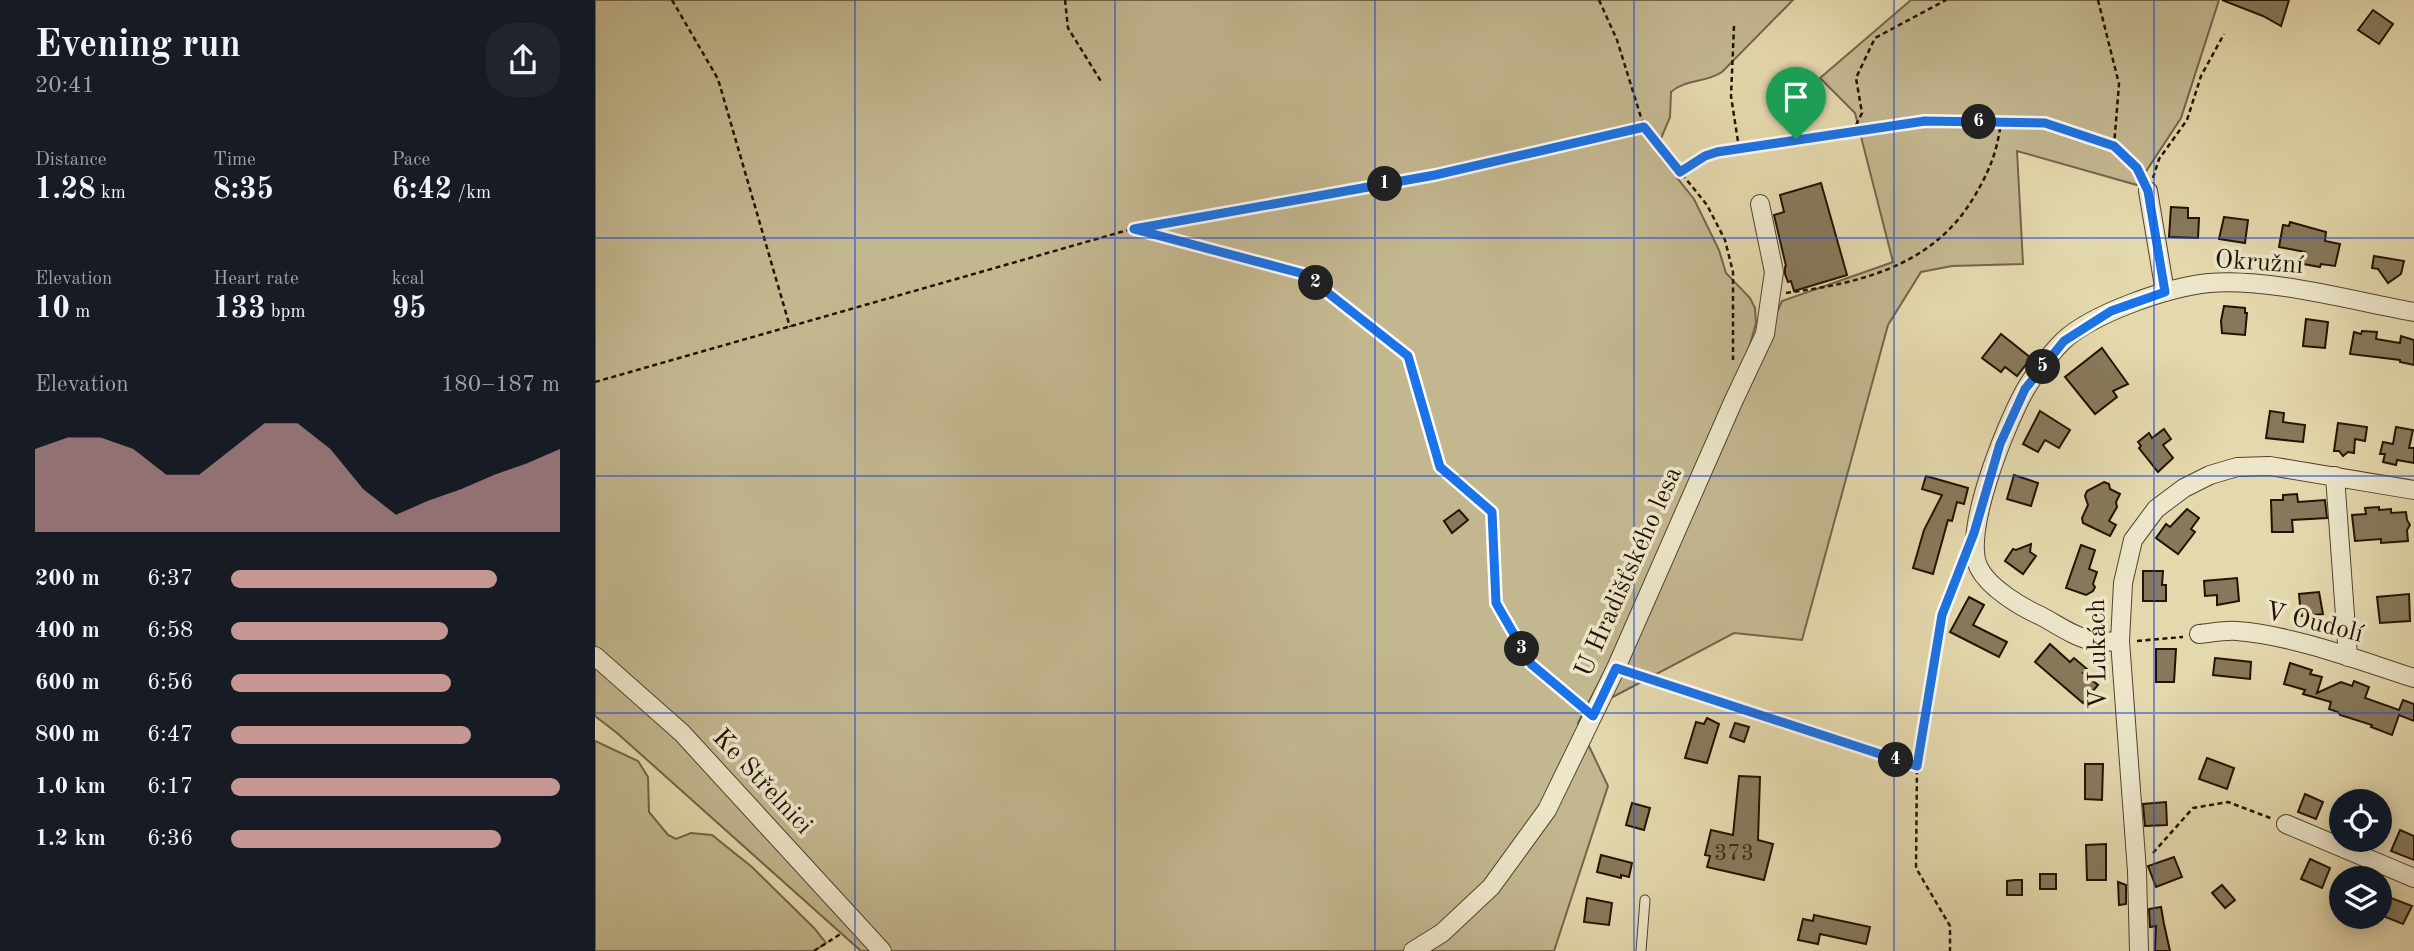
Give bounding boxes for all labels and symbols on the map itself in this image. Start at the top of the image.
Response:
pin [1766,67,1826,139]
pin: 6 [1961,104,1997,140]
pin: 1 [1367,166,1403,202]
street label: Okružní [2214,247,2305,279]
pin: 2 [1299,266,1333,300]
pin: 5 [2025,350,2061,384]
street label: U Hradišťského lesa [1571,463,1687,681]
street label: V Oudolí [2262,598,2367,648]
street label: V Lukách [2084,599,2112,709]
pin: 3 [1504,632,1539,666]
street label: Ke Střelnici [707,724,817,840]
pin: 4 [1879,742,1913,778]
house number: 373 [1714,842,1754,865]

